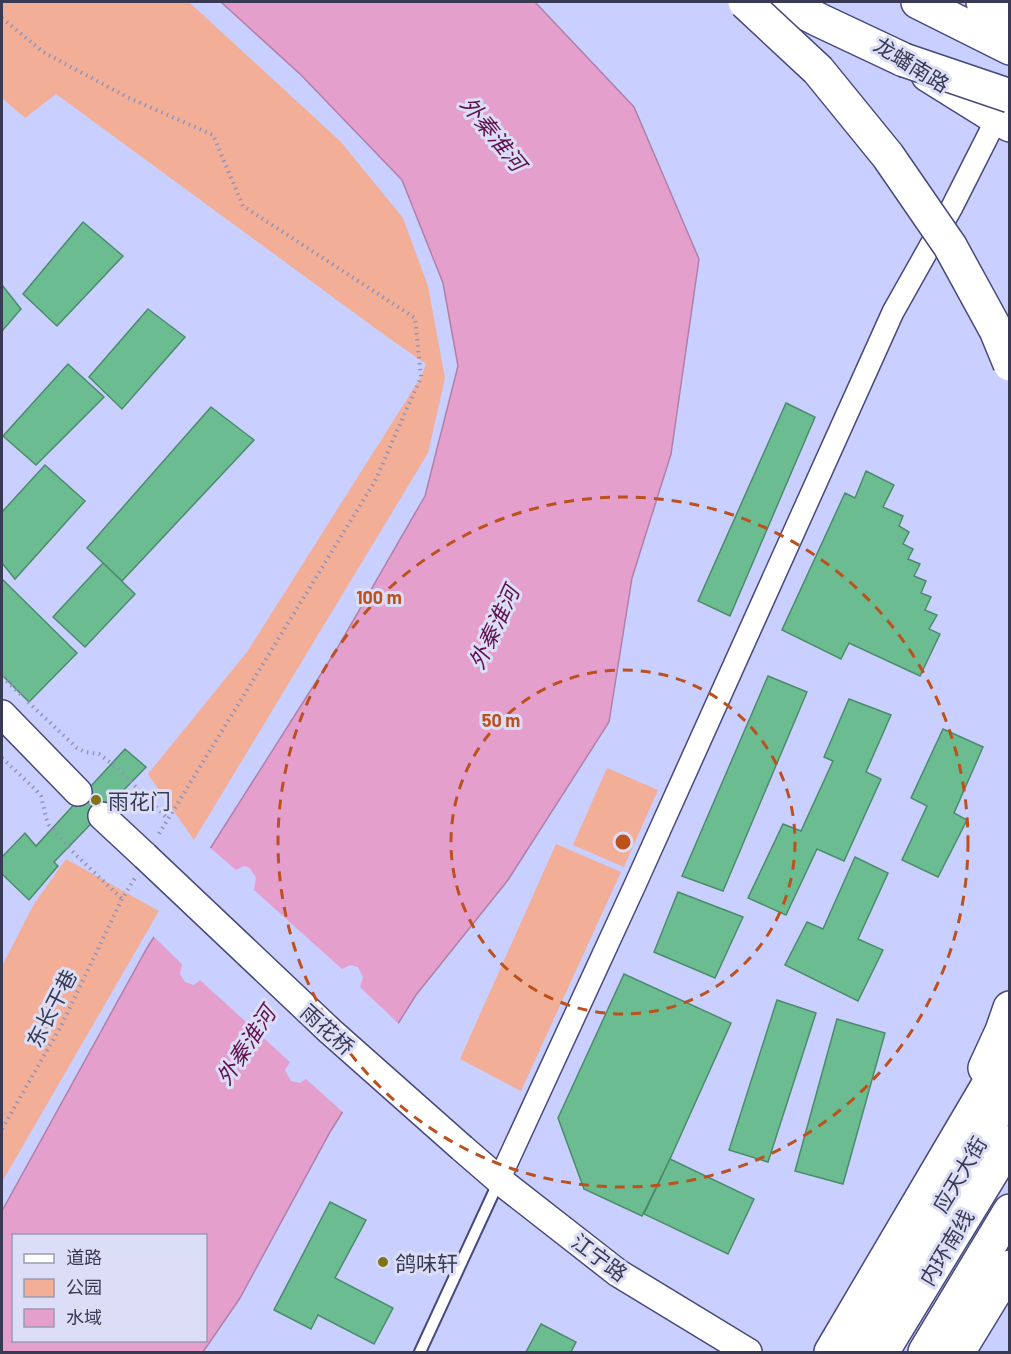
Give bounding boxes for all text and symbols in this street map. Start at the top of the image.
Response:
street label: 龙蟠南路 [870,31,954,97]
water label: 外秦淮河 [456,91,534,178]
water label: 外秦淮河 [463,578,525,672]
text: 100 m [356,586,402,608]
text: 50 m [482,709,520,731]
place label: 雨花门 [108,788,171,813]
marker: 雨花门 [89,793,103,807]
centre of rings [613,832,633,852]
street label: 东长干巷 [21,965,81,1051]
water label: 外秦淮河 [210,998,282,1089]
street label: 雨花桥 [296,999,360,1059]
street label: 应天大街 [927,1132,991,1216]
street label: 内环南线 [914,1205,978,1289]
street label: 江宁路 [567,1228,633,1286]
legend [12,1234,207,1342]
text: 道路 [66,1246,102,1268]
place label: 鸽味轩 [395,1250,458,1275]
marker: 鸽味轩 [376,1255,390,1269]
text: 公园 [66,1276,102,1298]
text: 水域 [66,1306,102,1328]

